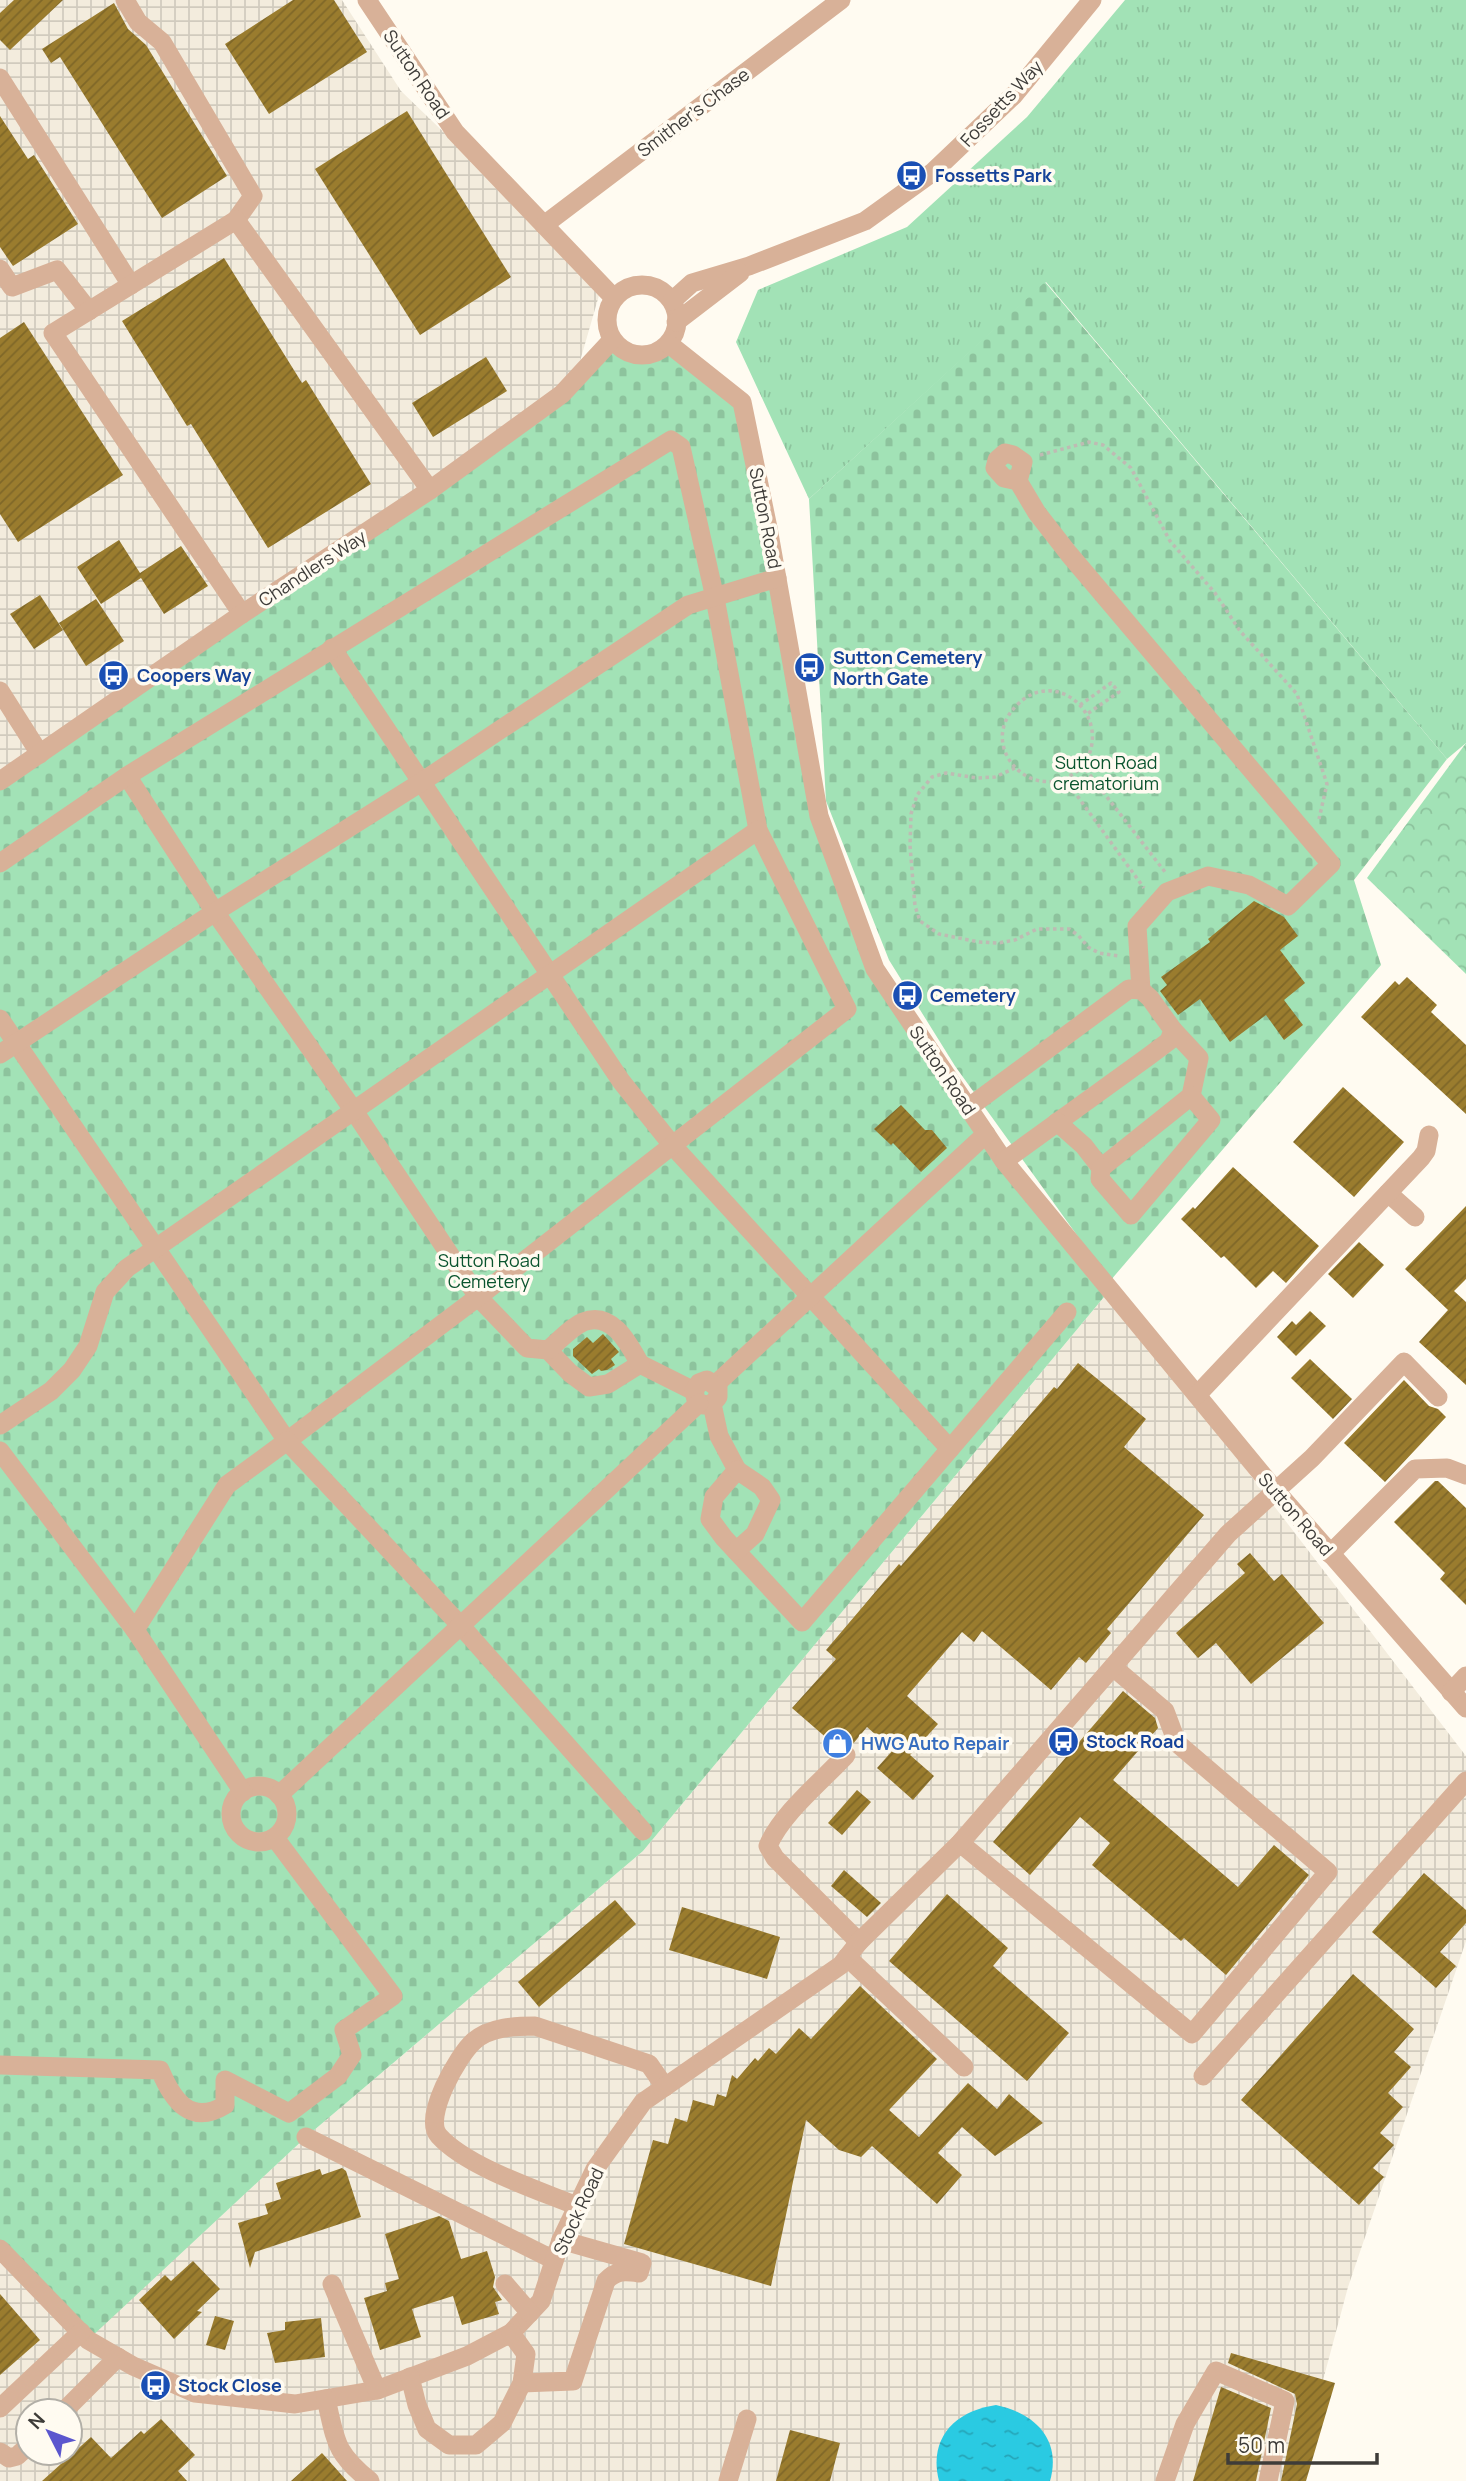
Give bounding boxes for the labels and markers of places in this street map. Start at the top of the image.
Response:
bus stop icon: Fossetts Park [895,158,929,192]
place label: Fossetts Park [935,163,1053,187]
place label: Sutton Cemetery North Gate [833,645,982,690]
bus stop icon: Sutton Cemetery North Gate [793,650,827,684]
bus stop icon: Coopers Way [97,658,131,692]
place label: Coopers Way [137,663,251,687]
bus stop icon: Cemetery [890,978,924,1012]
place label: Cemetery [930,983,1016,1007]
bus stop icon: Stock Road [1046,1724,1080,1758]
shop icon: HWG Auto Repair [821,1726,855,1760]
place label: Stock Road [1086,1729,1184,1753]
place label: HWG Auto Repair [861,1731,1009,1755]
bus stop icon: Stock Close [138,2368,172,2402]
place label: Stock Close [178,2373,282,2397]

